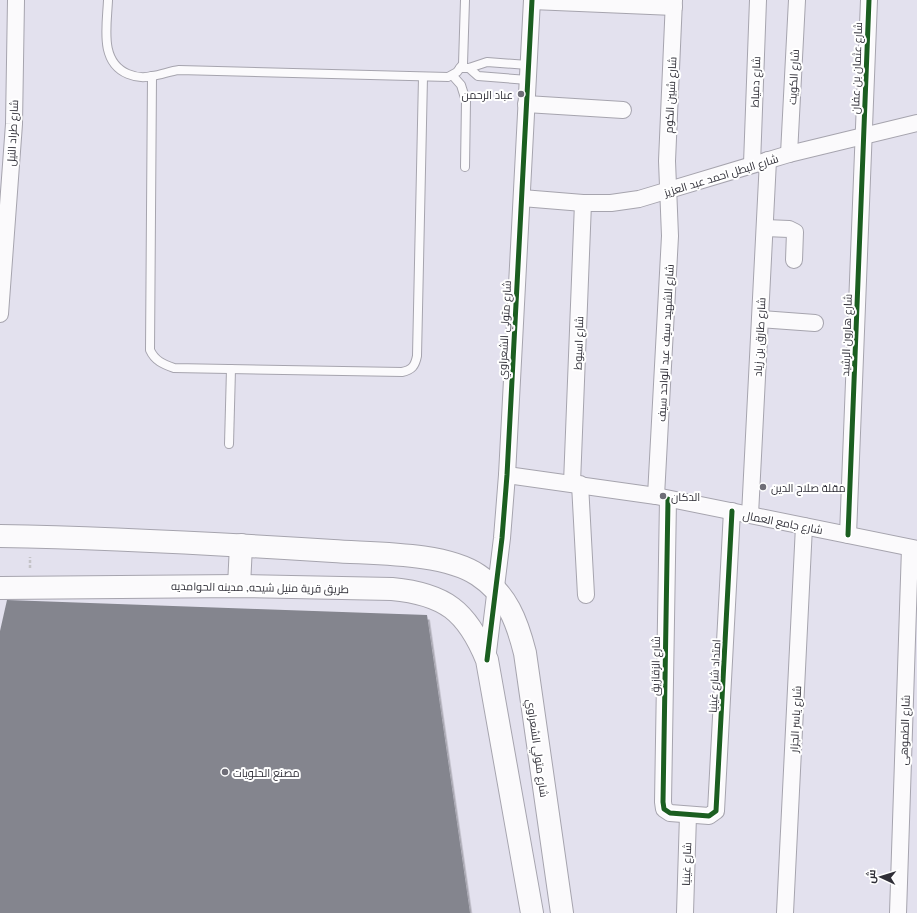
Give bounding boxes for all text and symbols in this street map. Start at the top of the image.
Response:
street label: شارع عثمان بن عفان [847,22,866,114]
street label: شارع الكويت [784,49,803,105]
street label: شارع شبين الكوم [661,56,680,134]
street label: شارع دمياط [747,56,764,108]
place label: عباد الرحمن [461,87,513,102]
marker: عباد الرحمن [516,89,526,99]
street label: شارع طراد النيل [3,99,22,167]
street label: شارع البطل احمد عبد العزيز [661,150,780,201]
street label: شارع الشهيد سيف عبد الواحد سيف [653,264,678,422]
street label: شارع متولي الشعراوي [494,280,516,380]
street label: شارع هارون الرشيد [837,294,856,377]
street label: شارع طارق بن زياد [749,297,770,377]
street label: شارع اسيوط [570,316,587,370]
place label: مقلة صلاح الدين [771,480,846,496]
marker: مقلة صلاح الدين [758,482,768,492]
place label: الدكان [671,489,700,504]
marker: الدكان [658,491,668,501]
street label: شارع جامع العمال [742,507,824,538]
street label: طريق قرية منيل شيحه, مدينه الحوامديه [171,578,349,596]
street label: شارع الزقازيق [647,636,664,696]
street label: امتداد شارع غينيا [705,639,724,713]
street label: شارع ياسر الجزار [786,685,805,754]
street label: شارع الطموهى [895,694,914,766]
street label: شارع متولي الشعراوي [522,698,552,798]
place label: مصنع الحلويات [233,765,300,781]
marker: مصنع الحلويات [220,767,230,777]
street label: شارع غينيا [678,842,695,886]
north arrow [861,857,901,897]
text: ش [863,869,878,884]

